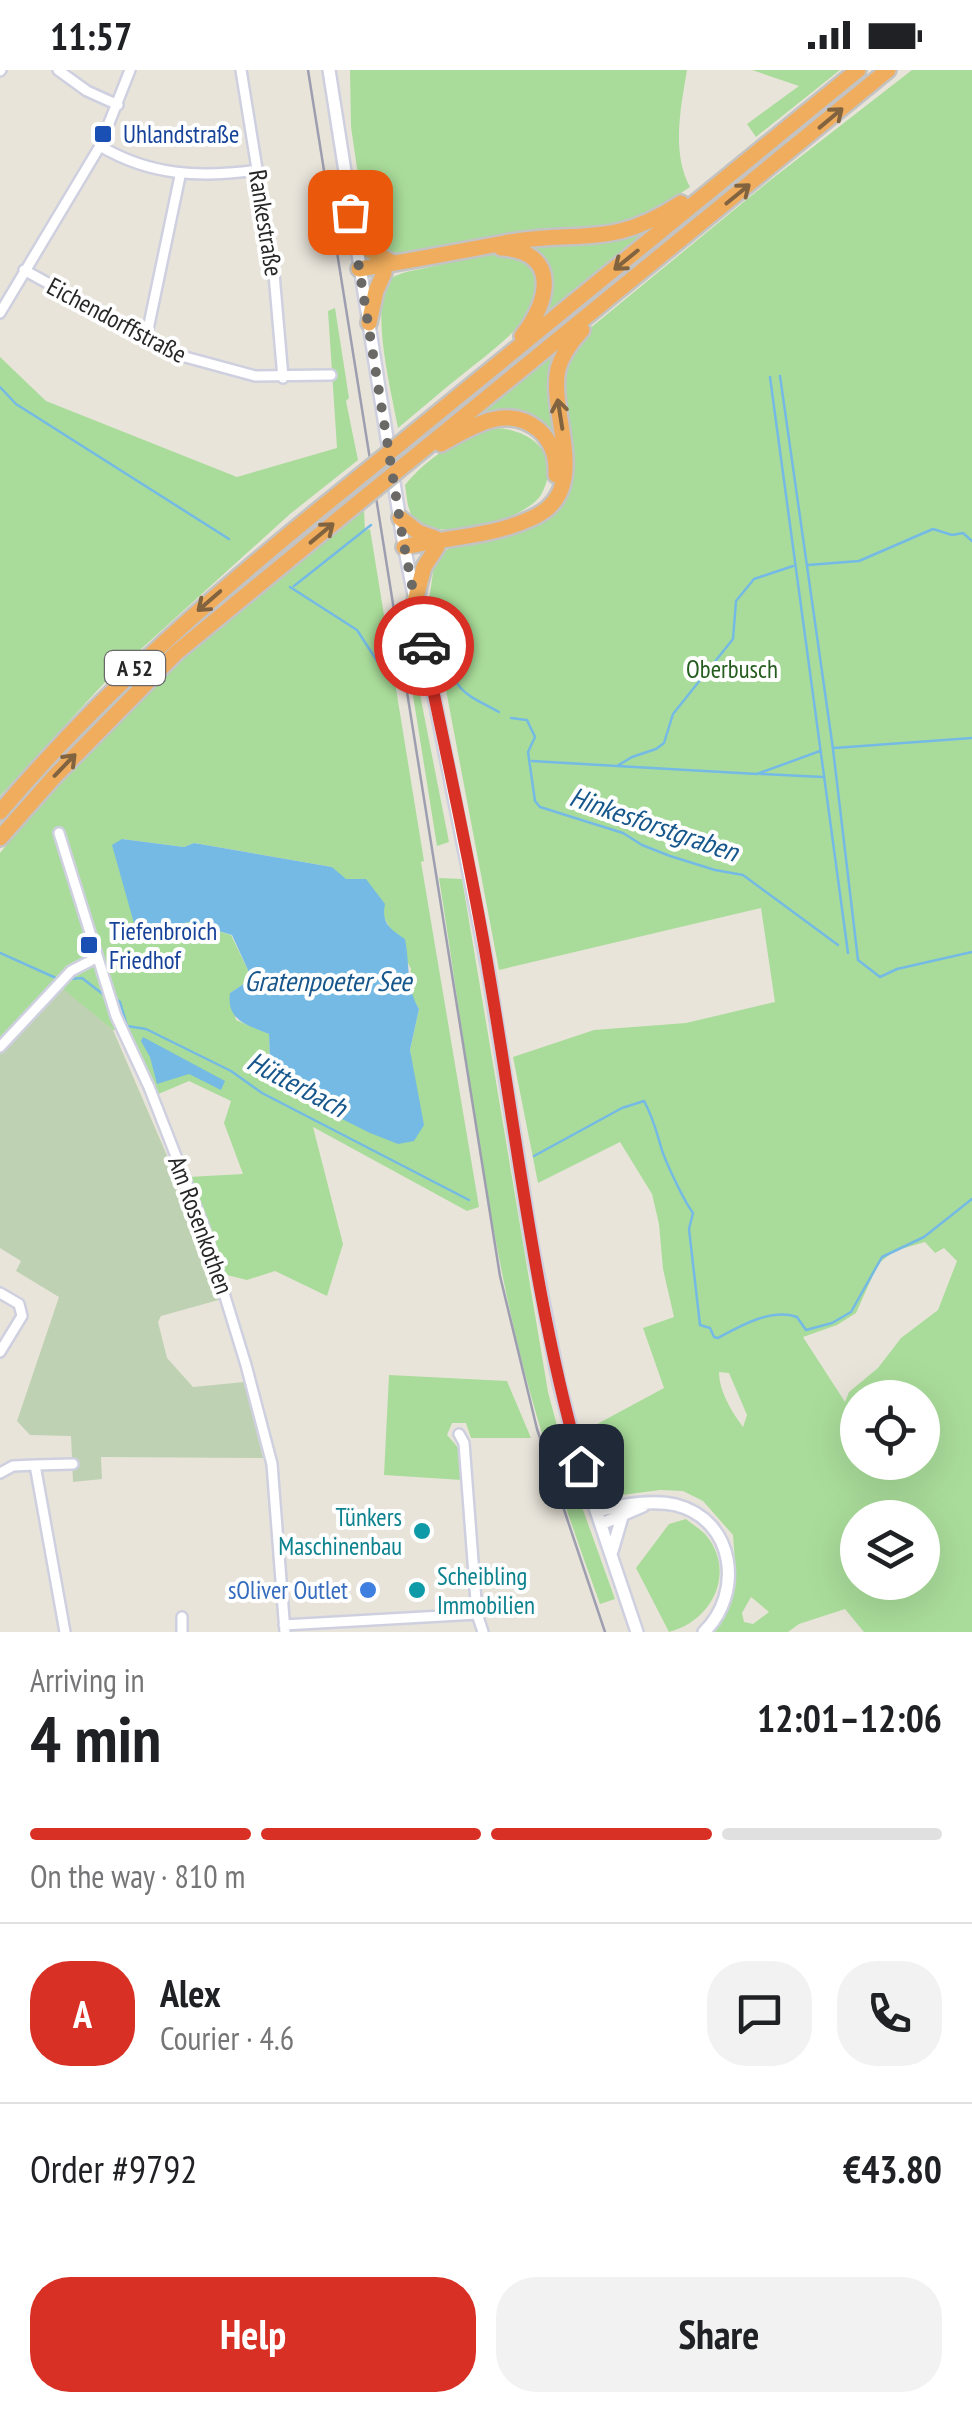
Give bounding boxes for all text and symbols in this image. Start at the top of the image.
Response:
text: 11:57 [50,11,132,60]
one-way arrow [817,107,843,129]
place label: Uhlandstraße [123,118,239,150]
marker: Uhlandstraße [92,123,114,145]
street label: Rankestraße [242,167,290,279]
pin [308,170,393,255]
one-way arrow [724,183,750,205]
icon: bag [323,185,378,240]
one-way arrow [613,249,639,271]
street label: Eichendorffstraße [42,270,192,370]
one-way arrow [550,398,569,431]
one-way arrow [308,522,334,544]
one-way arrow [197,589,222,612]
courier [374,596,474,696]
icon: car [397,619,452,674]
road number: A 52 [105,651,165,685]
park label: Oberbusch [686,653,778,685]
one-way arrow [53,754,77,778]
water label: Hinkesforstgraben [565,777,745,870]
place label: Tiefenbroich Friedhof [109,915,217,976]
marker: Tiefenbroich Friedhof [78,934,100,956]
water label: Gratenpoeter See [244,962,414,999]
water label: Hütterbach [241,1042,355,1126]
street label: Am Rosenkothen [161,1152,241,1298]
map controls [840,1380,940,1600]
button: locate [840,1380,940,1480]
pin [539,1424,624,1509]
icon: home [554,1439,609,1494]
button: layers [840,1500,940,1600]
place label: Tünkers Maschinenbau [278,1501,402,1562]
marker: Tünkers Maschinenbau [411,1520,433,1542]
place label: Scheibling Immobilien [437,1560,535,1621]
place label: sOliver Outlet [228,1574,348,1606]
marker: sOliver Outlet [357,1579,379,1601]
marker: Scheibling Immobilien [406,1579,428,1601]
text: Arriving in [30,1659,145,1701]
text: 12:01–12:06 [757,1693,942,1742]
text: 4 min [30,1696,161,1780]
text: On the way · 810 m [30,1855,245,1897]
button: chat [707,1961,812,2066]
button: phone [837,1961,942,2066]
text: Alex [160,1968,221,2017]
text: A [73,1989,92,2038]
text: Courier · 4.6 [160,2017,294,2059]
text: Order #9792 [30,2144,197,2193]
text: €43.80 [843,2144,942,2193]
button: Help [30,2277,476,2392]
button: Share [496,2277,942,2392]

